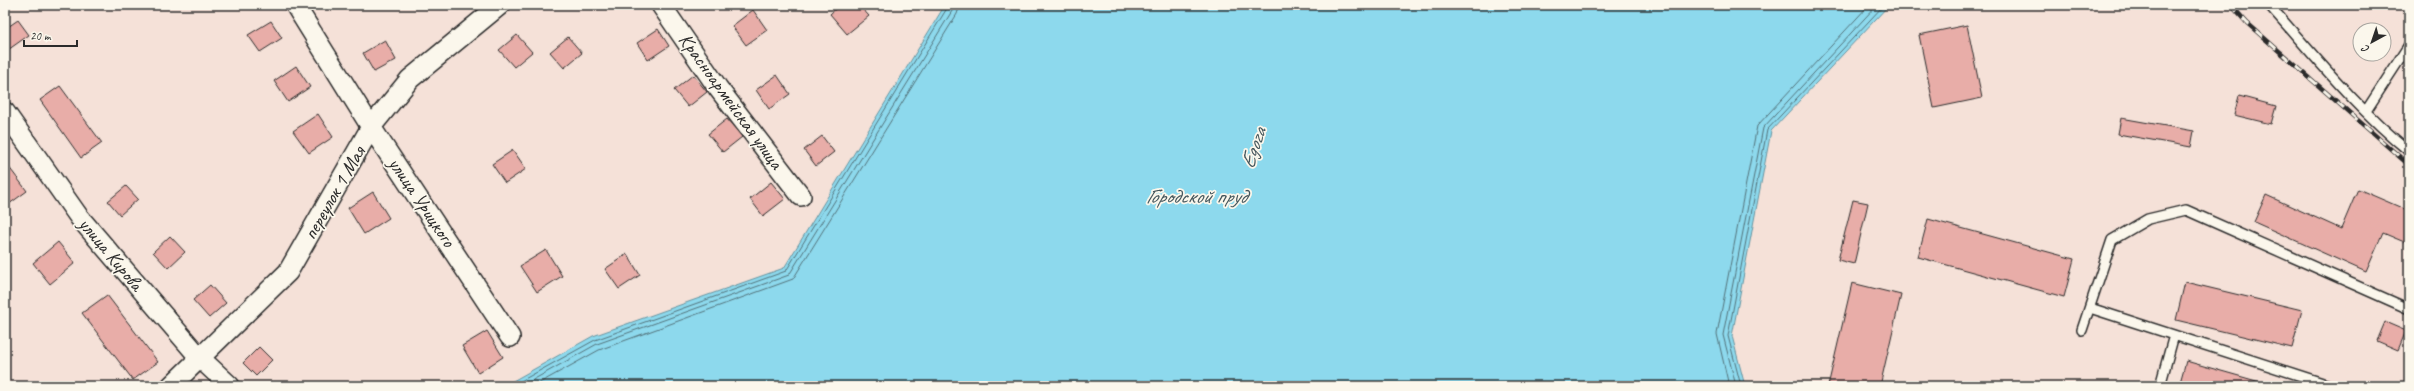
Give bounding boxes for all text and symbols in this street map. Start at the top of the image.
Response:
scale bar [24,22,77,48]
north arrow [2352,22,2392,62]
text: 20 m [30,28,52,44]
street label: Красноармейская улица [673,28,790,176]
text: С [2358,42,2372,57]
water label: Egoza [1234,122,1273,172]
street label: переулок 1 Мая [297,140,372,244]
street label: улица Урицкого [382,152,462,252]
water label: Городской пруд [1146,183,1251,209]
street label: улица Кирова [72,211,150,297]

